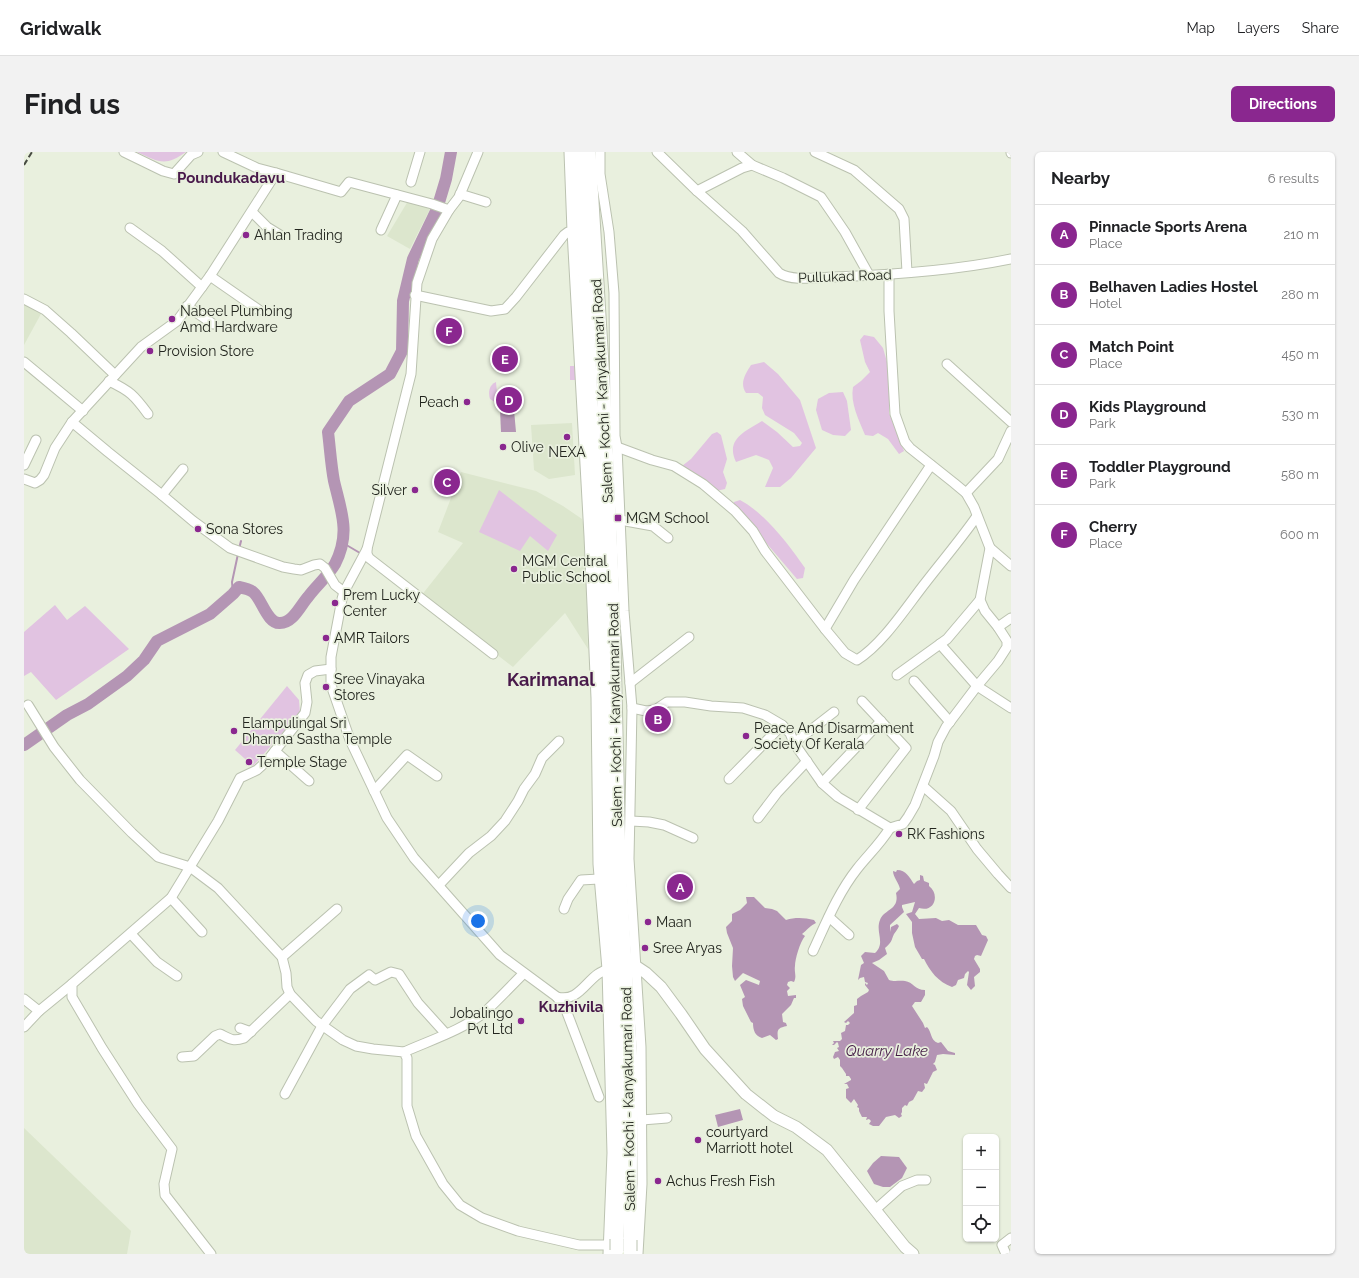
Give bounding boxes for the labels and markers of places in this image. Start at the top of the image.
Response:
place label: Ahlan Trading [254,227,343,243]
marker: Ahlan Trading [241,230,251,240]
place label: Nabeel Plumbing Amd Hardware [180,303,293,335]
marker: Nabeel Plumbing Amd Hardware [167,314,177,324]
pin: F [436,316,462,346]
place label: Provision Store [158,343,254,359]
pin: E [492,344,518,374]
marker: Provision Store [145,346,155,356]
pin: D [496,385,522,415]
place label: Peach [419,394,459,410]
marker: Peach [462,397,472,407]
marker: NEXA [562,432,572,442]
place label: Olive [511,439,544,455]
marker: Olive [498,442,508,452]
place label: NEXA [548,444,586,460]
pin: C [434,467,460,497]
place label: Silver [372,482,407,498]
marker: Silver [410,485,420,495]
place label: MGM School [626,510,709,526]
marker: MGM School [613,513,623,523]
place label: Sona Stores [206,521,283,537]
marker: Sona Stores [193,524,203,534]
place label: MGM Central Public School [522,553,611,585]
marker: MGM Central Public School [509,564,519,574]
place label: Prem Lucky Center [343,587,421,619]
marker: Prem Lucky Center [330,598,340,608]
place label: AMR Tailors [334,630,410,646]
marker: AMR Tailors [321,633,331,643]
place label: Sree Vinayaka Stores [334,671,425,703]
marker: Sree Vinayaka Stores [321,682,331,692]
pin: B [645,704,671,734]
place label: Elampulingal Sri Dharma Sastha Temple [242,715,392,747]
place label: Peace And Disarmament Society Of Kerala [754,720,914,752]
marker: Elampulingal Sri Dharma Sastha Temple [229,726,239,736]
marker: Peace And Disarmament Society Of Kerala [741,731,751,741]
place label: Temple Stage [257,754,347,770]
marker: Temple Stage [244,757,254,767]
place label: RK Fashions [907,826,985,842]
marker: RK Fashions [894,829,904,839]
pin: A [667,872,693,902]
place label: Maan [656,914,692,930]
marker: Maan [643,917,653,927]
place label: Sree Aryas [653,940,722,956]
marker: Sree Aryas [640,943,650,953]
place label: Jobalingo Pvt Ltd [450,1005,513,1037]
marker: Jobalingo Pvt Ltd [516,1016,526,1026]
place label: courtyard Marriott hotel [706,1124,793,1156]
marker: courtyard Marriott hotel [693,1135,703,1145]
place label: Achus Fresh Fish [666,1173,775,1189]
marker: Achus Fresh Fish [653,1176,663,1186]

